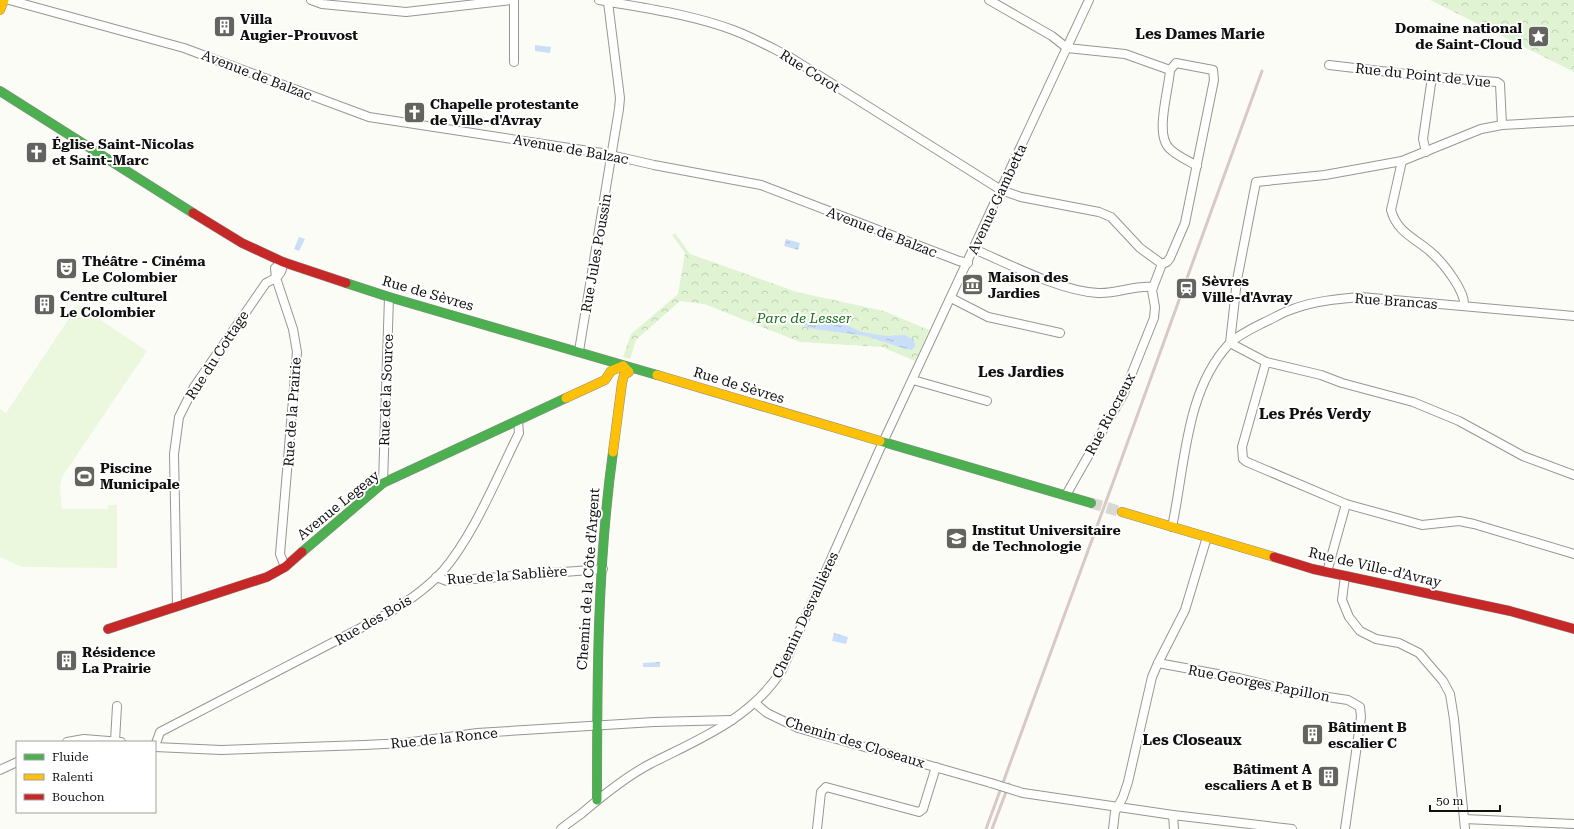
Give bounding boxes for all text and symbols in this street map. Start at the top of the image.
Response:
place label: Villa Augier-Prouvost [240,11,358,43]
building icon: Villa Augier-Prouvost [211,14,237,40]
place label: Domaine national de Saint-Cloud [1395,20,1523,52]
place icon: Domaine national de Saint-Cloud [1525,23,1551,49]
district label: Les Dames Marie [1135,25,1265,43]
street label: Rue Corot [777,46,843,96]
street label: Avenue de Balzac [200,47,315,103]
street label: Rue du Point de Vue [1354,60,1492,90]
place label: Chapelle protestante de Ville-d'Avray [430,96,579,128]
church icon: Chapelle protestante de Ville-d'Avray [402,99,428,125]
street label: Avenue de Balzac [512,131,630,167]
place label: Église Saint-Nicolas et Saint-Marc [52,136,194,168]
church icon: Église Saint-Nicolas et Saint-Marc [24,139,50,165]
street label: Avenue Gambetta [964,141,1030,257]
street label: Rue Jules Poussin [578,192,614,314]
street label: Avenue de Balzac [825,204,940,260]
place label: Théâtre - Cinéma Le Colombier [82,253,206,285]
theatre icon: Théâtre - Cinéma Le Colombier [53,256,79,282]
place label: Maison des Jardies [988,269,1068,301]
street label: Rue de Sèvres [381,272,476,314]
museum icon: Maison des Jardies [960,272,986,298]
place label: Sèvres Ville-d'Avray [1202,273,1293,305]
station icon: Sèvres Ville-d'Avray [1173,276,1199,302]
place label: Centre culturel Le Colombier [60,288,168,320]
street label: Rue Brancas [1354,290,1438,312]
building icon: Centre culturel Le Colombier [31,291,57,317]
street label: Rue du Cottage [182,307,252,402]
park label: Parc de Lesser [755,310,852,326]
street label: Rue de la Source [376,333,396,446]
street label: Rue de la Prairie [280,356,304,467]
district label: Les Jardies [978,363,1064,381]
street label: Rue de Sèvres [692,364,787,407]
street label: Rue Riocreux [1082,370,1138,458]
district label: Les Prés Verdy [1259,405,1371,423]
place label: Piscine Municipale [100,460,180,492]
sports icon: Piscine Municipale [71,463,97,489]
street label: Avenue Legeay [294,467,383,543]
street label: Chemin de la Côte d'Argent [574,487,602,671]
place label: Institut Universitaire de Technologie [972,522,1121,554]
school or university icon: Institut Universitaire de Technologie [943,525,969,551]
street label: Rue de Ville-d'Avray [1307,544,1444,590]
street label: Chemin Desvallières [769,549,842,681]
street label: Rue de la Sablière [446,563,568,587]
street label: Rue des Bois [332,592,414,648]
place label: Résidence La Prairie [82,644,155,676]
building icon: Résidence La Prairie [53,647,79,673]
street label: Rue Georges Papillon [1187,661,1331,705]
street label: Chemin des Closeaux [783,713,927,771]
place label: Bâtiment B escalier C [1328,719,1407,751]
building icon: Bâtiment B escalier C [1300,722,1326,748]
street label: Rue de la Ronce [390,724,499,752]
district label: Les Closeaux [1142,731,1242,749]
legend [16,741,156,813]
text: Fluide [52,750,89,764]
place label: Bâtiment A escaliers A et B [1204,761,1312,793]
building icon: Bâtiment A escaliers A et B [1315,764,1341,790]
text: Ralenti [52,770,93,784]
scale bar [1430,787,1500,813]
text: Bouchon [52,790,105,804]
text: 50 m [1436,794,1463,808]

